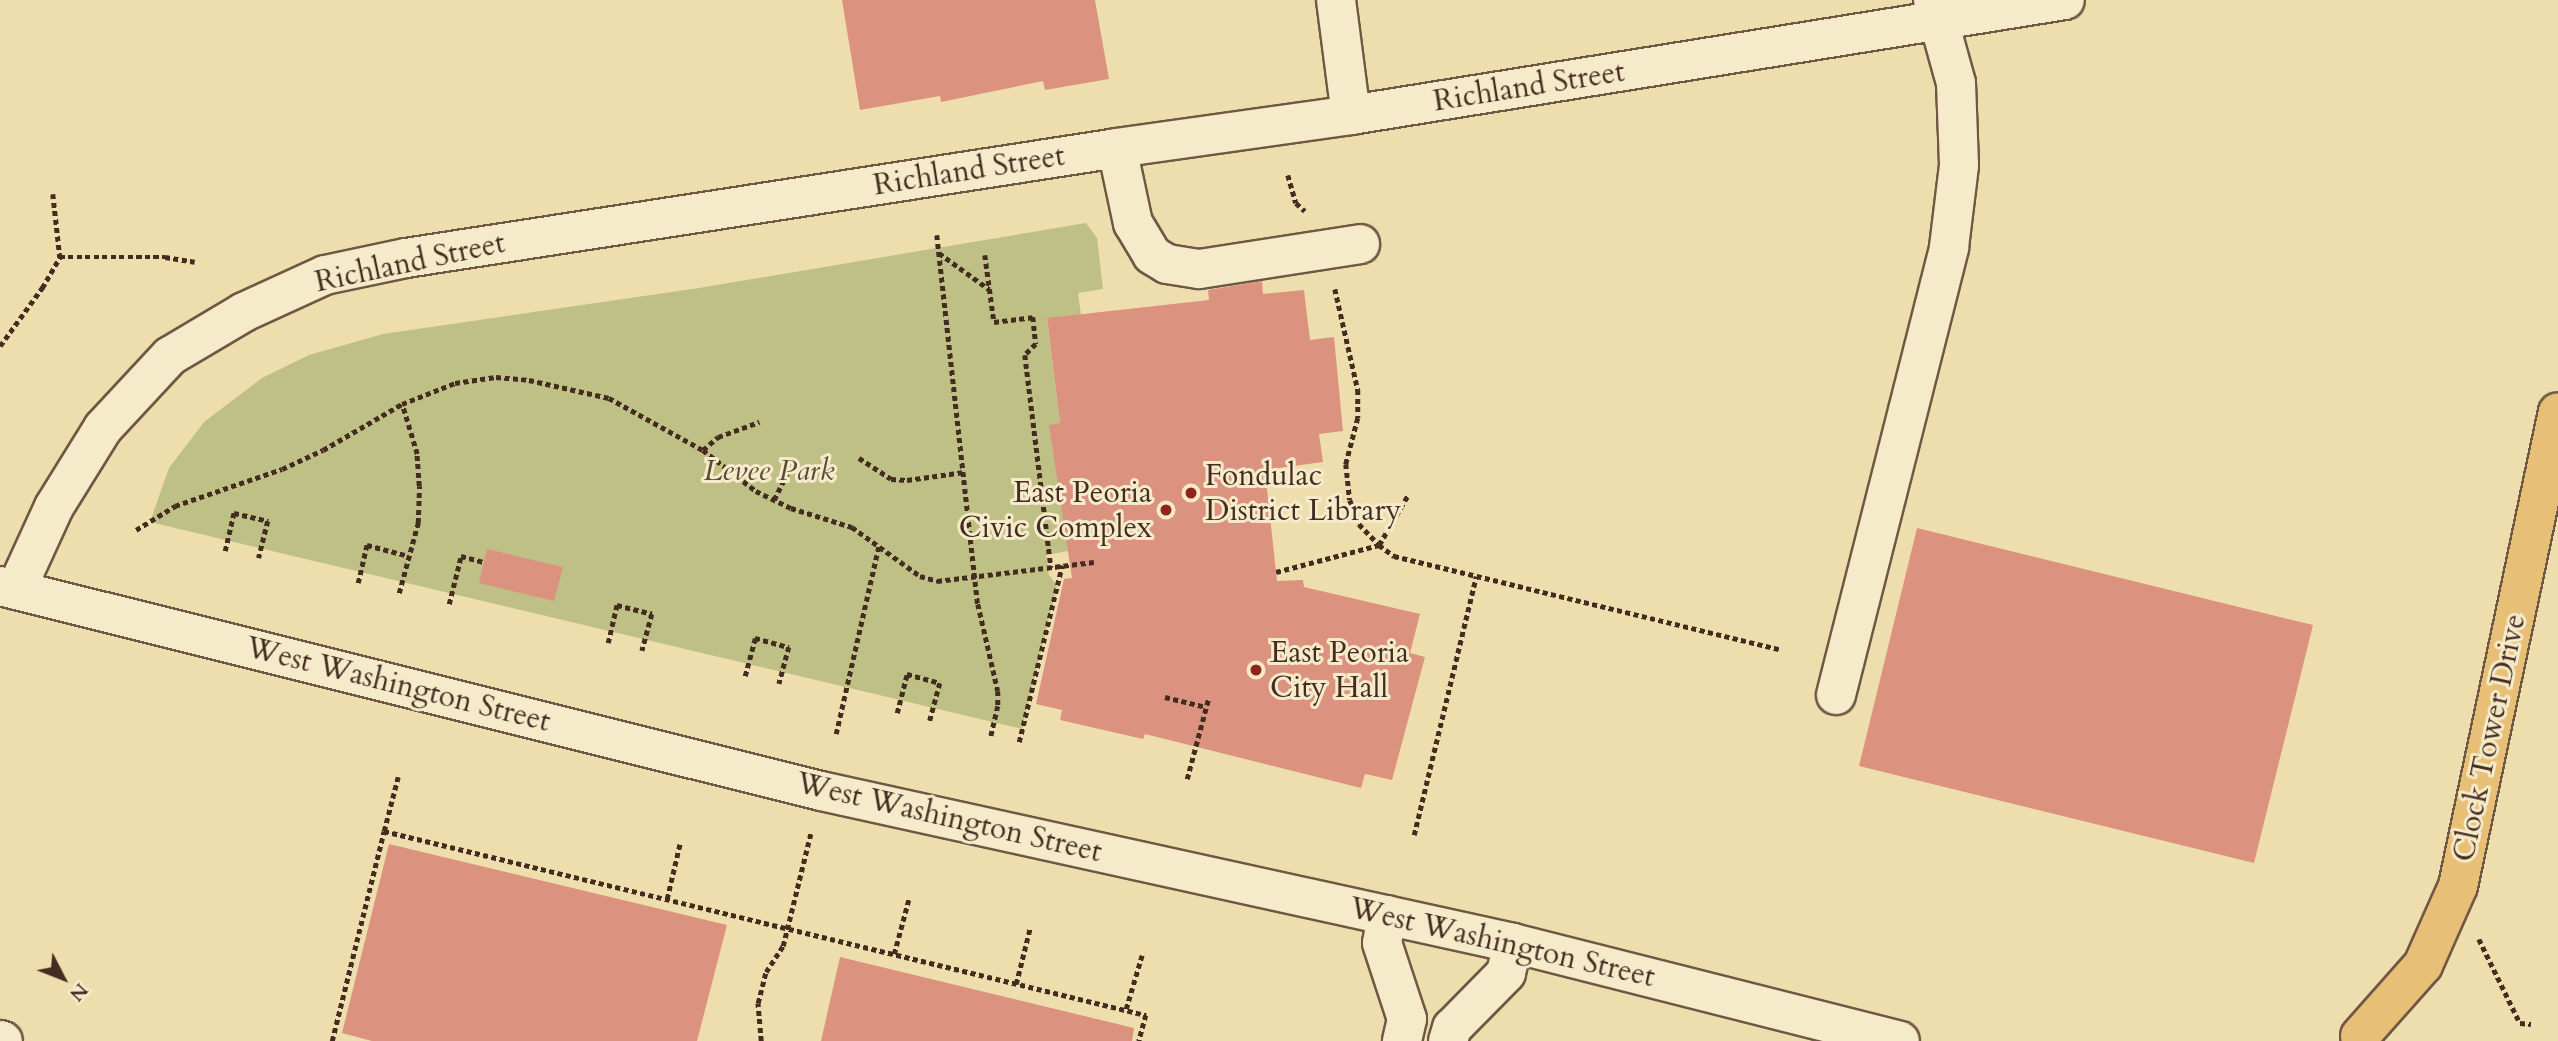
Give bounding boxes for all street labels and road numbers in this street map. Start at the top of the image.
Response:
street label: Richland Street [1431,54,1627,120]
street label: Richland Street [871,138,1067,204]
street label: Richland Street [312,225,508,301]
street label: Clock Tower Drive [2446,611,2534,865]
street label: West Washington Street [242,630,554,740]
street label: West Washington Street [793,765,1105,871]
street label: West Washington Street [1346,890,1658,996]

